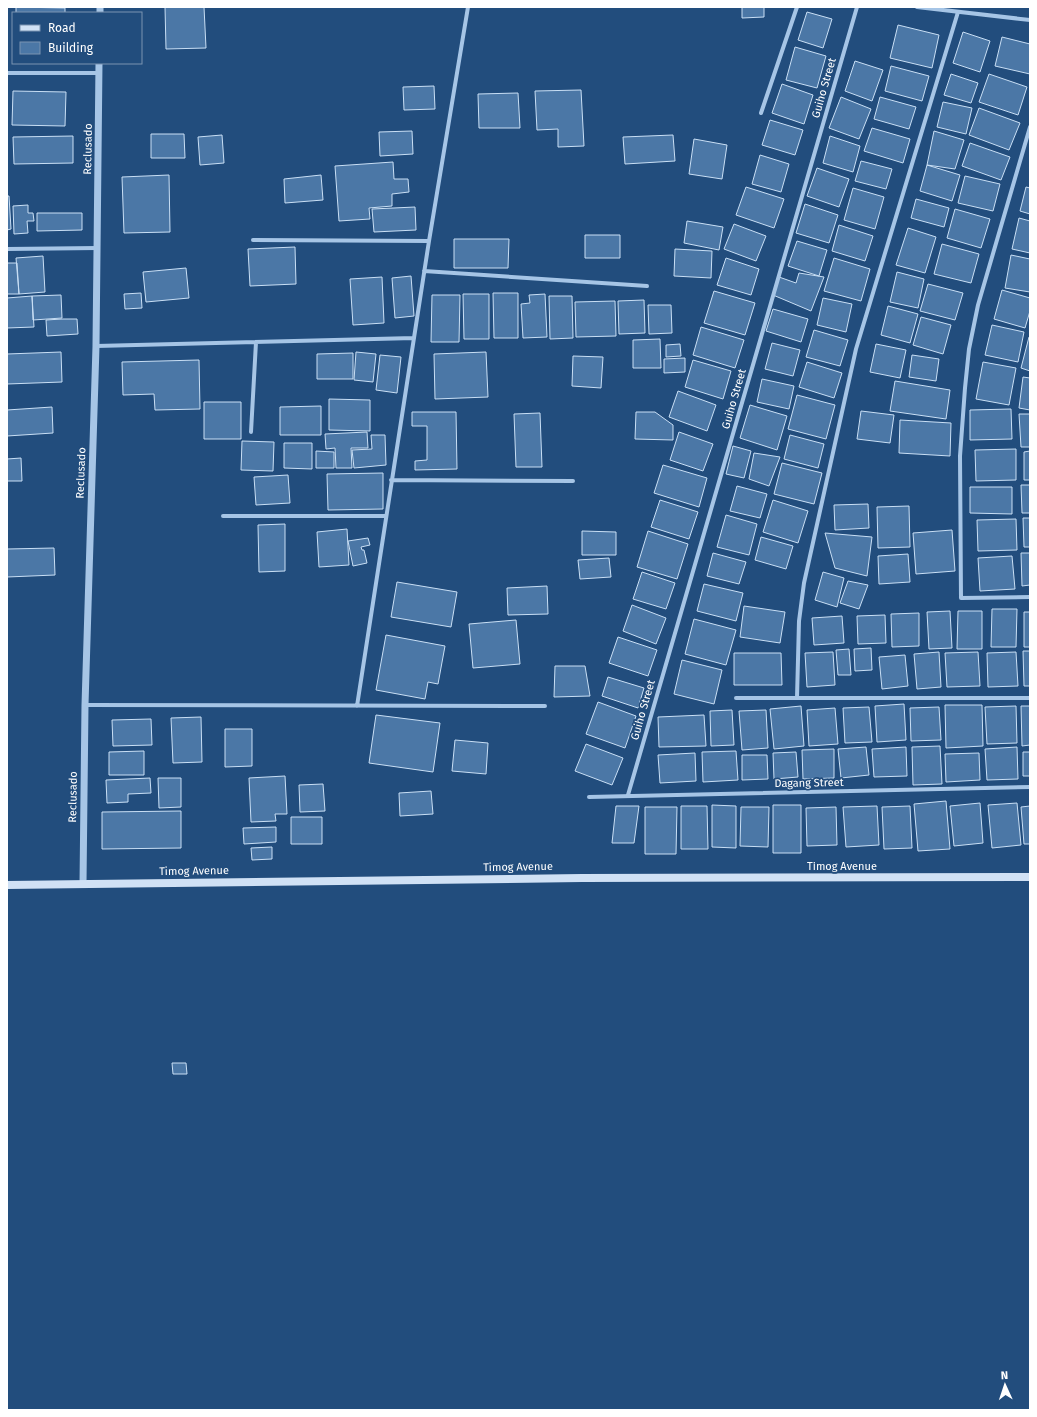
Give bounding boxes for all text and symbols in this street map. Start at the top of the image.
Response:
legend [12,12,142,64]
text: Road [48,21,76,35]
text: Building [48,41,94,55]
street label: Guiho Street [809,56,839,120]
street label: Reclusado [81,123,95,175]
street label: Guiho Street [719,367,749,431]
street label: Reclusado [74,447,88,499]
street label: Guiho Street [628,678,658,742]
street label: Reclusado [66,771,80,823]
street label: Dagang Street [774,776,844,790]
street label: Timog Avenue [483,860,553,874]
street label: Timog Avenue [807,860,877,873]
street label: Timog Avenue [159,864,229,878]
north arrow [985,1365,1025,1405]
text: N [1001,1369,1008,1382]

